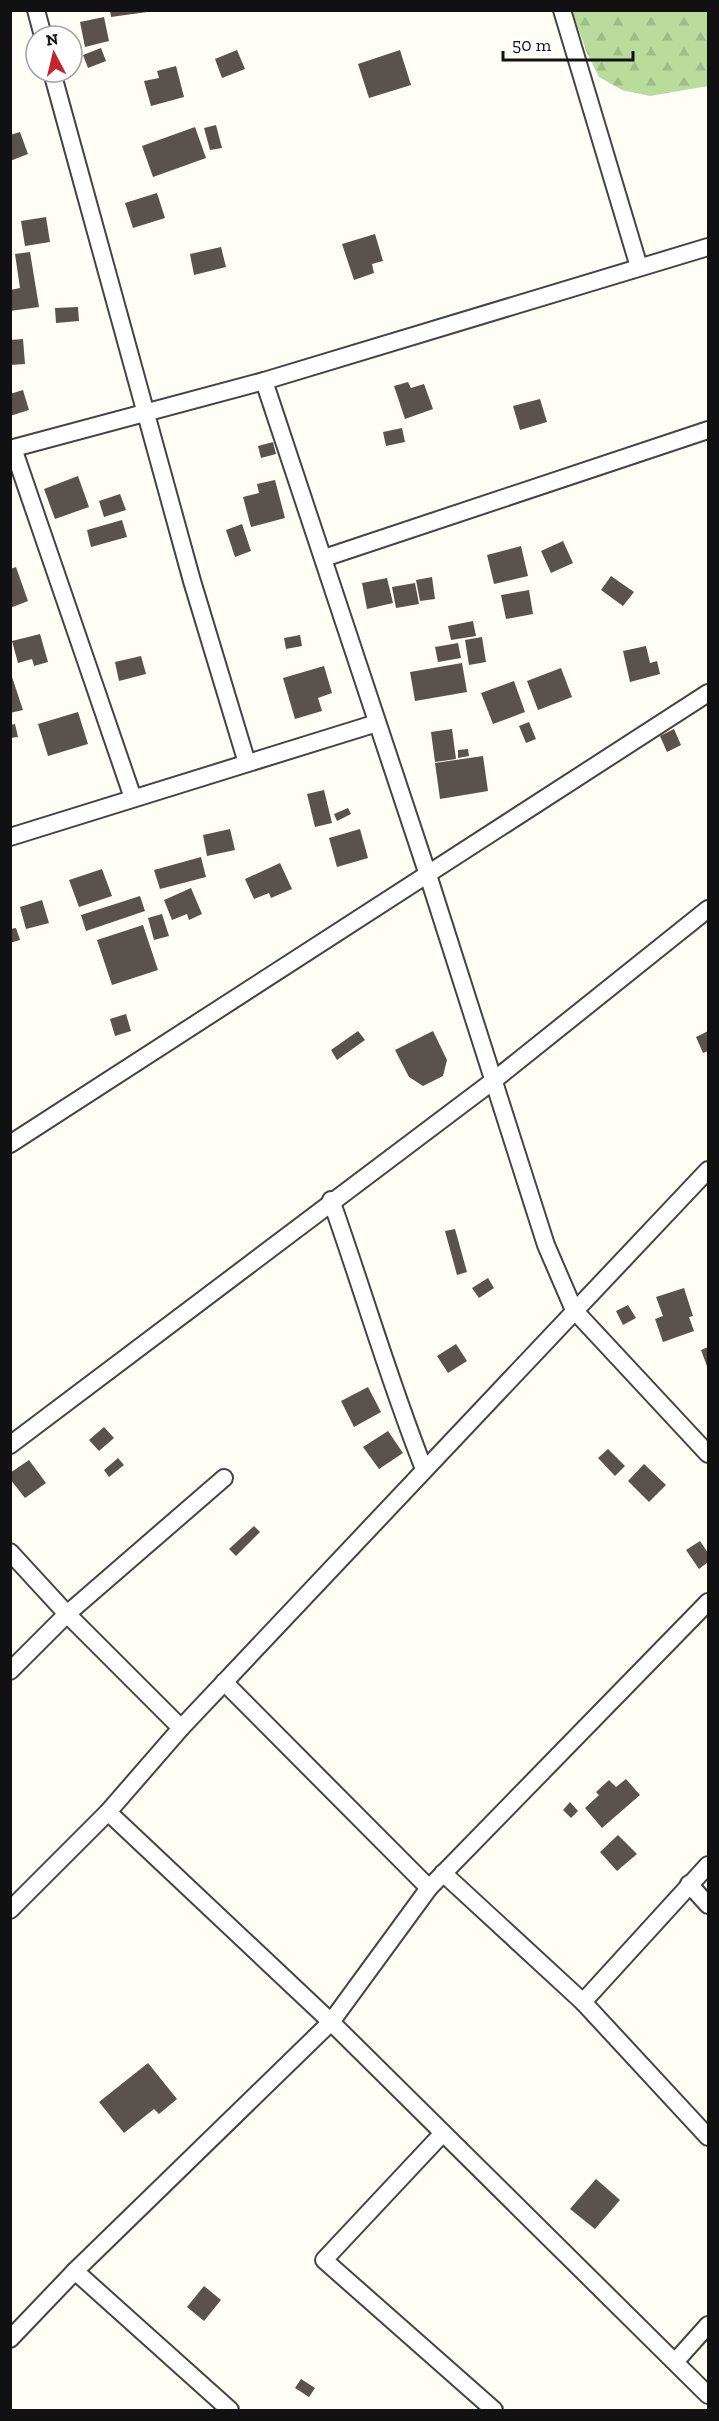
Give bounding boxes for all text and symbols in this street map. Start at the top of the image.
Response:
north arrow [24,24,84,84]
scale bar [503,24,634,62]
text: N [45,29,59,50]
text: 50 m [512,34,552,56]

